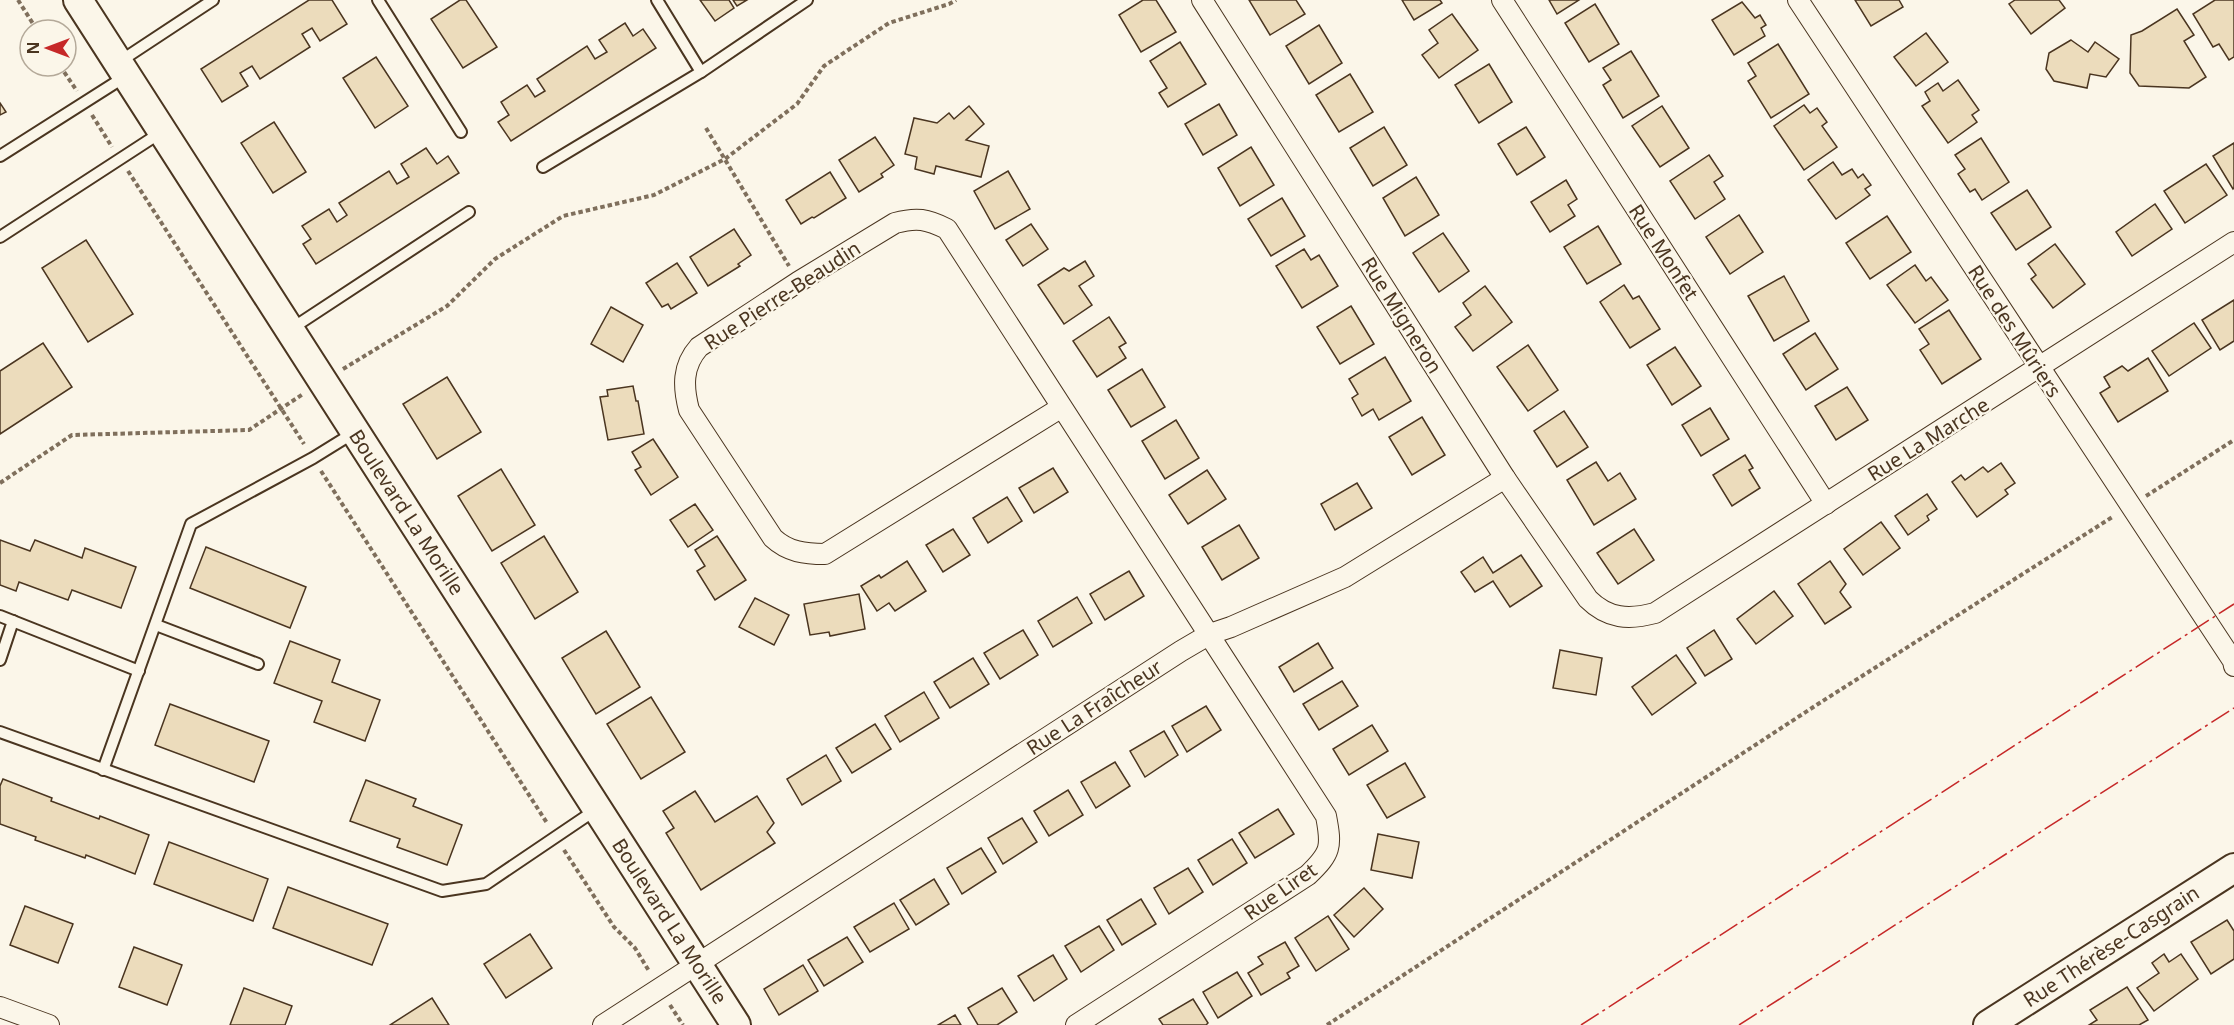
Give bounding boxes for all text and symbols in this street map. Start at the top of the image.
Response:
north arrow [18,18,78,78]
text: N [22,41,44,55]
street label: Rue Monfet [1623,199,1705,305]
street label: Rue Pierre-Beaudin [699,234,865,356]
street label: Rue Migneron [1355,252,1449,378]
street label: Rue des Mûriers [1962,260,2068,402]
street label: Rue La Marche [1862,391,1994,487]
street label: Boulevard La Morille [343,424,471,600]
street label: Rue La Fraîcheur [1021,653,1167,761]
street label: Boulevard La Morille [606,833,734,1009]
street label: Rue Liret [1238,856,1322,926]
street label: Rue Thérèse-Casgrain [2018,879,2204,1013]

